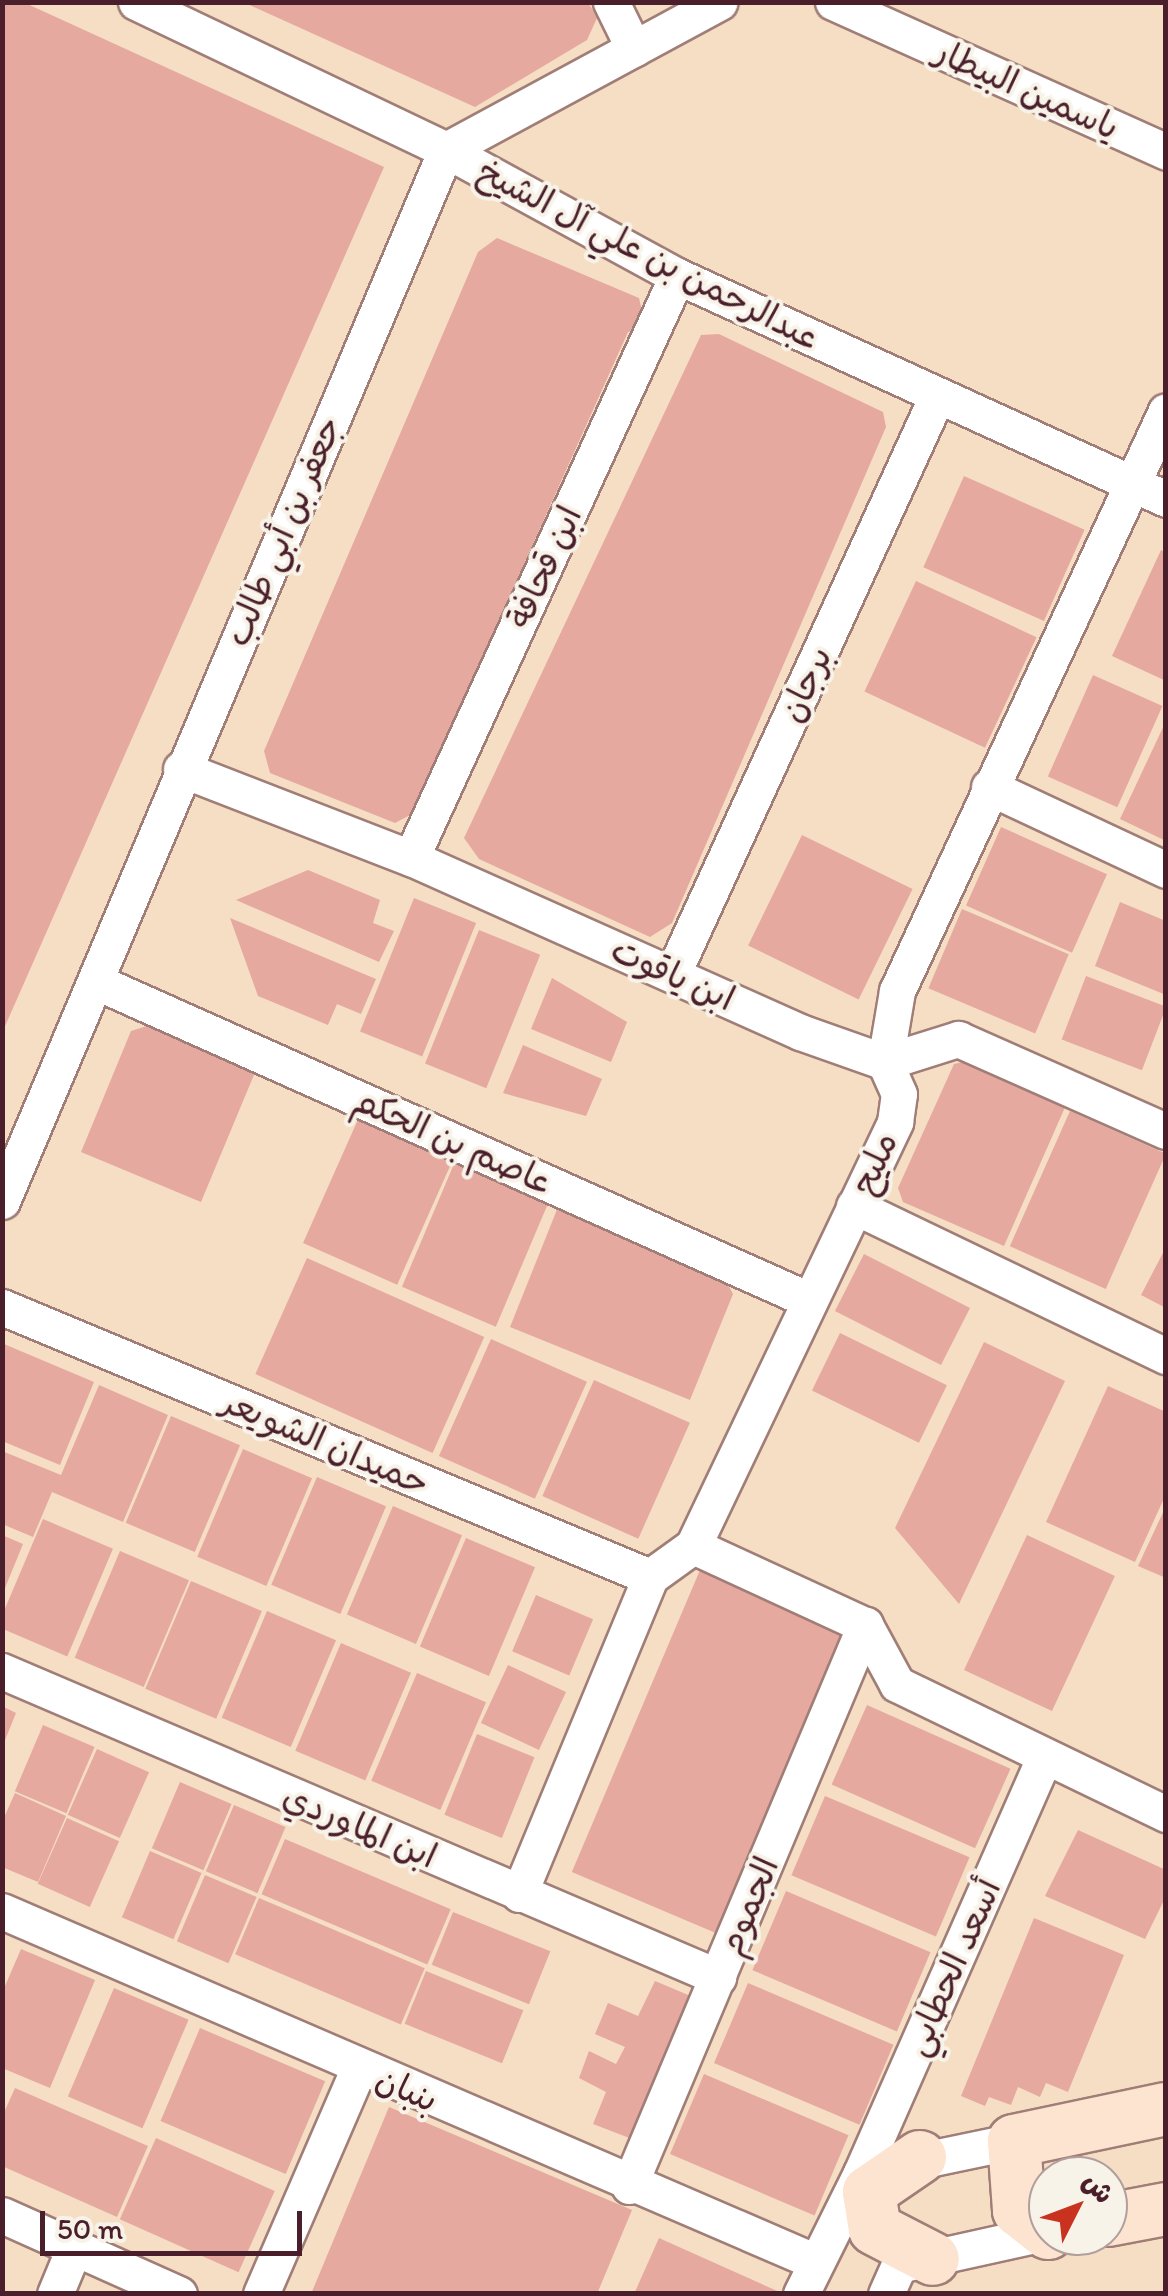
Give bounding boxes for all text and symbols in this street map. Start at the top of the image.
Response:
street label: ياسمين البيطار [928,30,1126,148]
street label: عبدالرحمن بن علي آل الشيخ [471,150,827,358]
street label: جعفر بن أبي طالب [216,410,350,652]
street label: ابن قحافة [497,499,591,635]
street label: برجان [769,640,841,728]
street label: ابن ياقوت [605,928,741,1020]
street label: عاصم بن الحكم [347,1078,561,1204]
street label: مليح [842,1125,906,1201]
street label: حميدان الشويعر [216,1380,436,1504]
street label: ابن الماوردي [277,1775,443,1877]
street label: الجموم [709,1850,787,1962]
street label: أسعد الحطابي [894,1872,1010,2062]
street label: بنبان [370,2057,444,2121]
north arrow [1028,2156,1128,2256]
text: ش [1076,2164,1122,2210]
scale bar [45,2191,308,2253]
text: 50 m [57,2210,123,2247]

